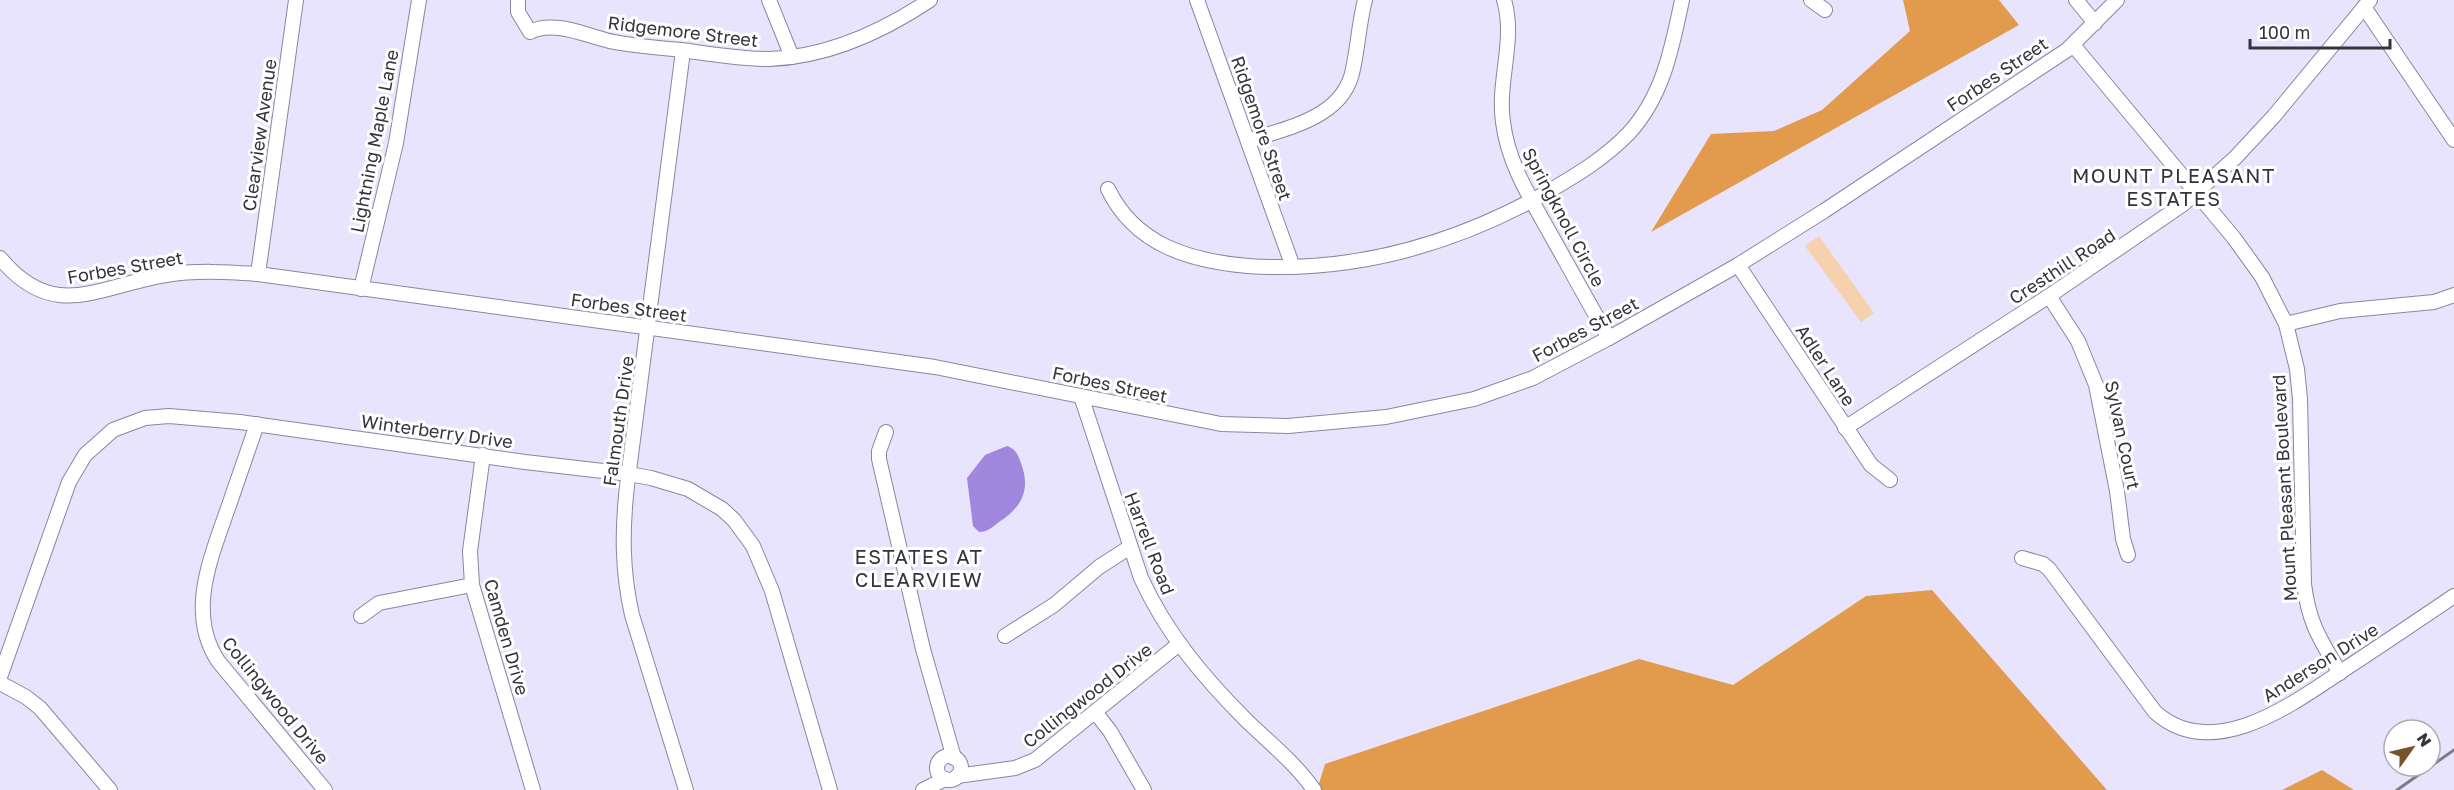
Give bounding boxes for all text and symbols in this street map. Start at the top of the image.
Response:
street label: Ridgemore Street [607,11,759,51]
scale bar [2250,12,2390,50]
text: 100 m [2259,21,2310,43]
street label: Forbes Street [1942,32,2052,116]
street label: Lightning Maple Lane [345,48,403,234]
street label: Ridgemore Street [1227,53,1297,203]
street label: Clearview Avenue [237,57,281,213]
street label: Springknoll Circle [1518,144,1610,290]
district label: MOUNT PLEASANT ESTATES [2072,163,2276,210]
street label: Cresthill Road [2005,223,2119,309]
street label: Forbes Street [65,246,185,288]
street label: Forbes Street [569,288,689,326]
street label: Forbes Street [1528,292,1642,366]
street label: Adler Lane [1792,320,1860,410]
street label: Falmouth Drive [598,354,638,488]
street label: Forbes Street [1050,361,1170,407]
street label: Mount Pleasant Boulevard [2267,374,2301,602]
street label: Sylvan Court [2101,379,2145,491]
street label: Winterberry Drive [360,409,514,453]
street label: Harrell Road [1120,489,1180,597]
district label: ESTATES AT CLEARVIEW [855,544,984,591]
street label: Camden Drive [480,576,534,698]
street label: Anderson Drive [2258,618,2382,706]
street label: Collingwood Drive [218,632,334,768]
street label: Collingwood Drive [1018,638,1156,752]
north arrow [2382,718,2442,778]
text: N [2413,729,2436,750]

